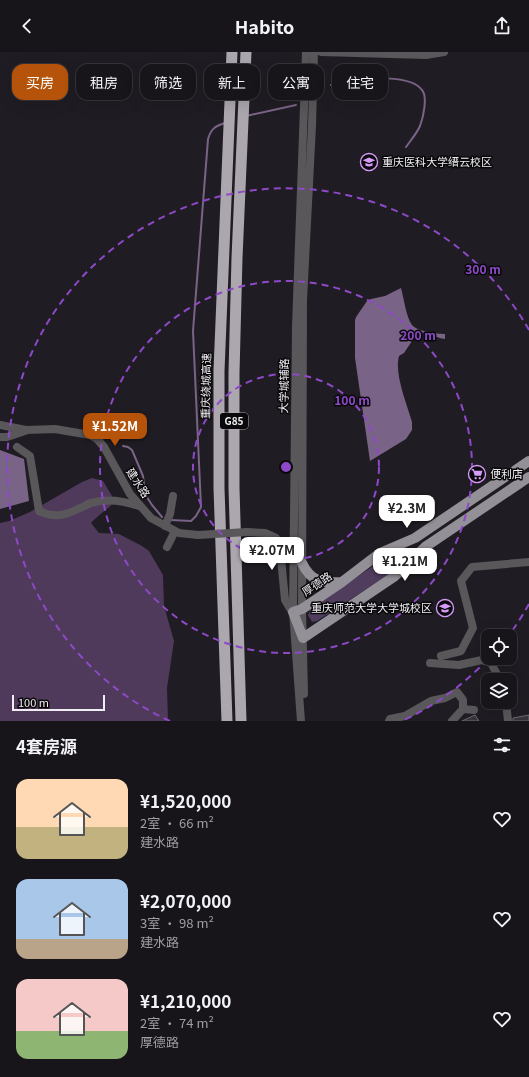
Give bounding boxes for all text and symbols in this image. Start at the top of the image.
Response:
text: Habito [235,13,294,39]
icon: back [16,15,38,37]
icon: share [491,15,513,37]
chip: 买房 [12,64,68,100]
chip: 租房 [76,64,132,100]
chip: 筛选 [140,64,196,100]
chip: 新上 [204,64,260,100]
chip: 公寓 [268,64,324,100]
chip: 住宅 [332,64,388,100]
school or university icon: 重庆医科大学缙云校区 [359,152,379,172]
place label: 重庆医科大学缙云校区 [382,153,492,169]
text: 300 m [465,260,501,277]
text: 200 m [400,326,436,343]
street label: 重庆绕城高速 [196,353,214,419]
street label: 大学城辅路 [275,358,291,414]
text: 100 m [334,391,370,408]
pin: ¥1.52M [82,413,148,447]
road number: G85 [220,413,248,429]
text: ¥1.52M [92,416,138,435]
centre of rings [279,460,293,474]
street label: 建水路 [123,464,155,501]
supermarket icon: 便利店 [467,464,487,484]
place label: 便利店 [490,465,523,481]
pin: ¥2.3M [379,495,435,529]
text: ¥2.3M [388,498,426,517]
pin: ¥2.07M [239,537,305,571]
text: ¥2.07M [249,540,295,559]
pin: ¥1.21M [372,548,438,582]
text: ¥1.21M [382,551,428,570]
street label: 厚德路 [298,567,335,599]
school or university icon: 重庆师范大学大学城校区 [435,598,455,618]
place label: 重庆师范大学大学城校区 [311,599,432,615]
map controls [481,629,517,709]
button: locate [481,629,517,665]
button: layers [481,673,517,709]
scale bar [12,693,105,712]
text: 100 m [18,694,49,710]
text: 4套房源 [16,733,77,758]
icon: filters [491,734,513,756]
text: ¥1,520,000 [140,788,231,813]
icon: home [48,795,96,843]
icon: heart [491,808,513,830]
text: 2室 · 66 m² [140,813,214,832]
text: 建水路 [140,832,179,851]
text: ¥2,070,000 [140,888,231,913]
icon: home [48,895,96,943]
icon: heart [491,908,513,930]
text: 3室 · 98 m² [140,913,214,932]
text: 建水路 [140,932,179,951]
text: ¥1,210,000 [140,988,231,1013]
icon: home [48,995,96,1043]
icon: heart [491,1008,513,1030]
text: 2室 · 74 m² [140,1013,214,1032]
text: 厚德路 [140,1032,179,1051]

